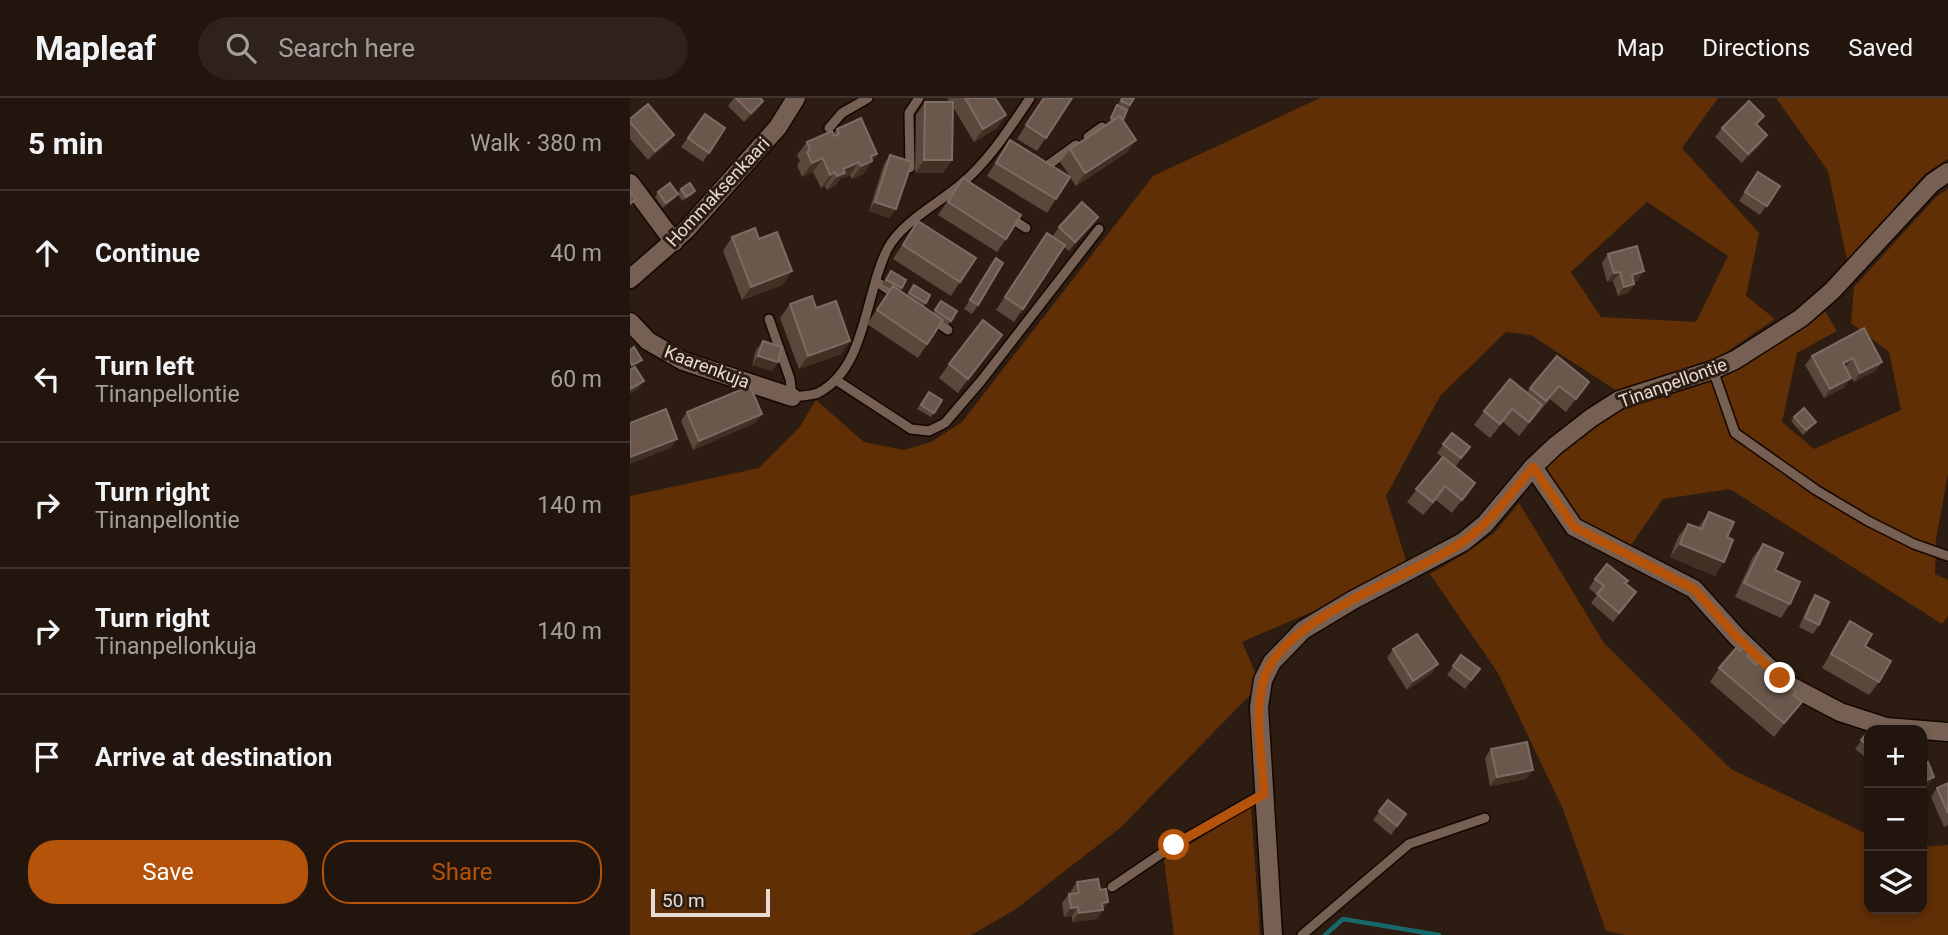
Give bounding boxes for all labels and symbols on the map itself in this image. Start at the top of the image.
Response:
street label: Hommaksenkaari [662,133,774,251]
street label: Kaarenkuja [662,341,753,392]
street label: Tinanpellontie [1616,353,1730,412]
route end [1764,662,1795,693]
route start [1158,829,1189,860]
scale bar [651,886,770,918]

